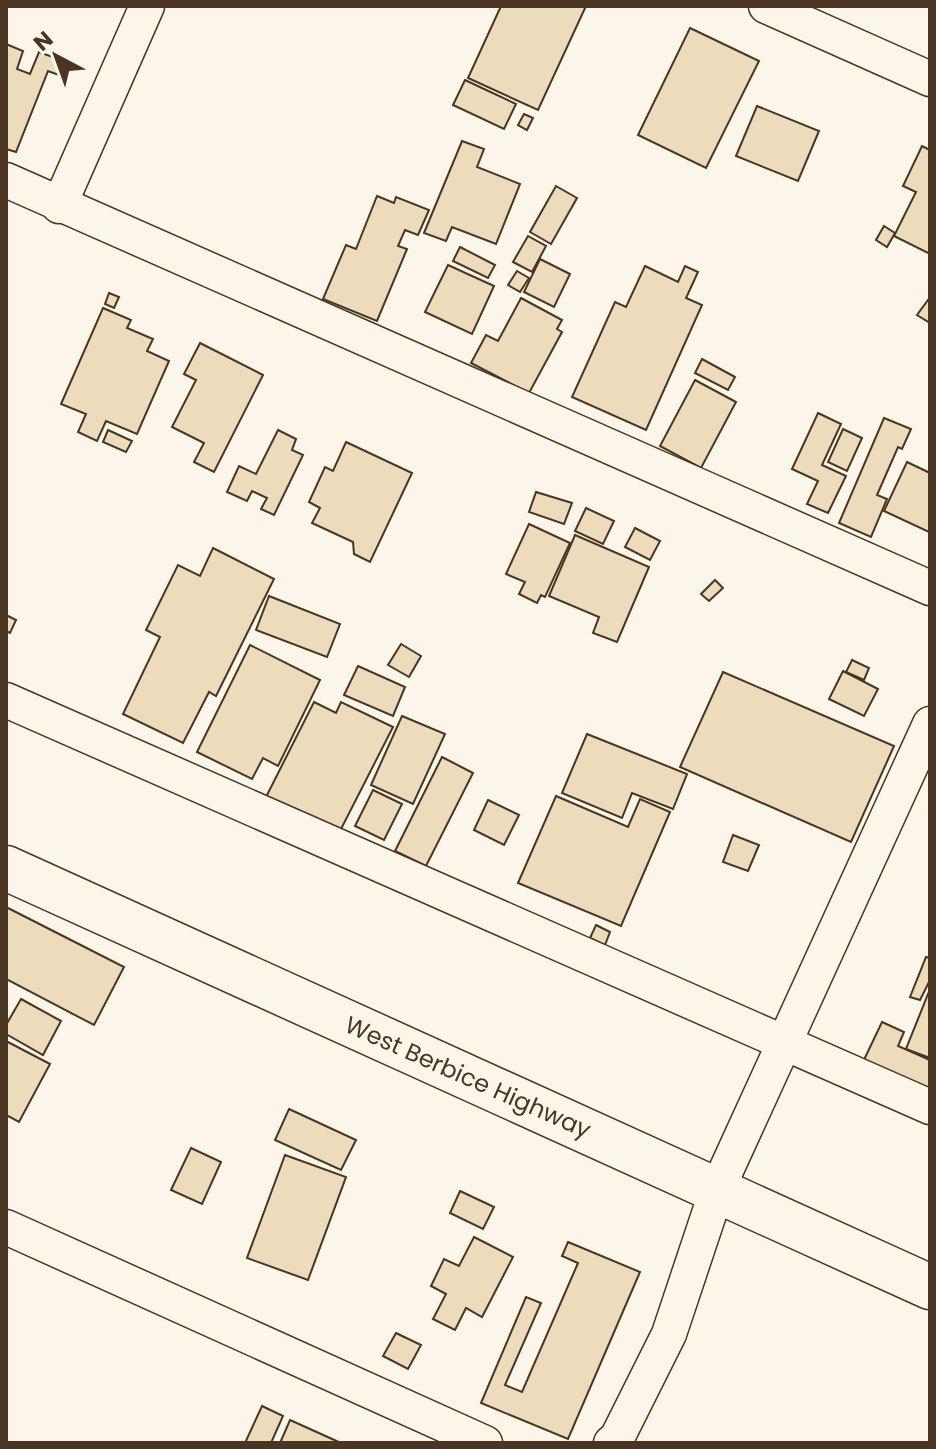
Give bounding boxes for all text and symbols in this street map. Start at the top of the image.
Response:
north arrow [16,16,96,96]
text: N [27,24,60,58]
street label: West Berbice Highway [340,1008,597,1146]

